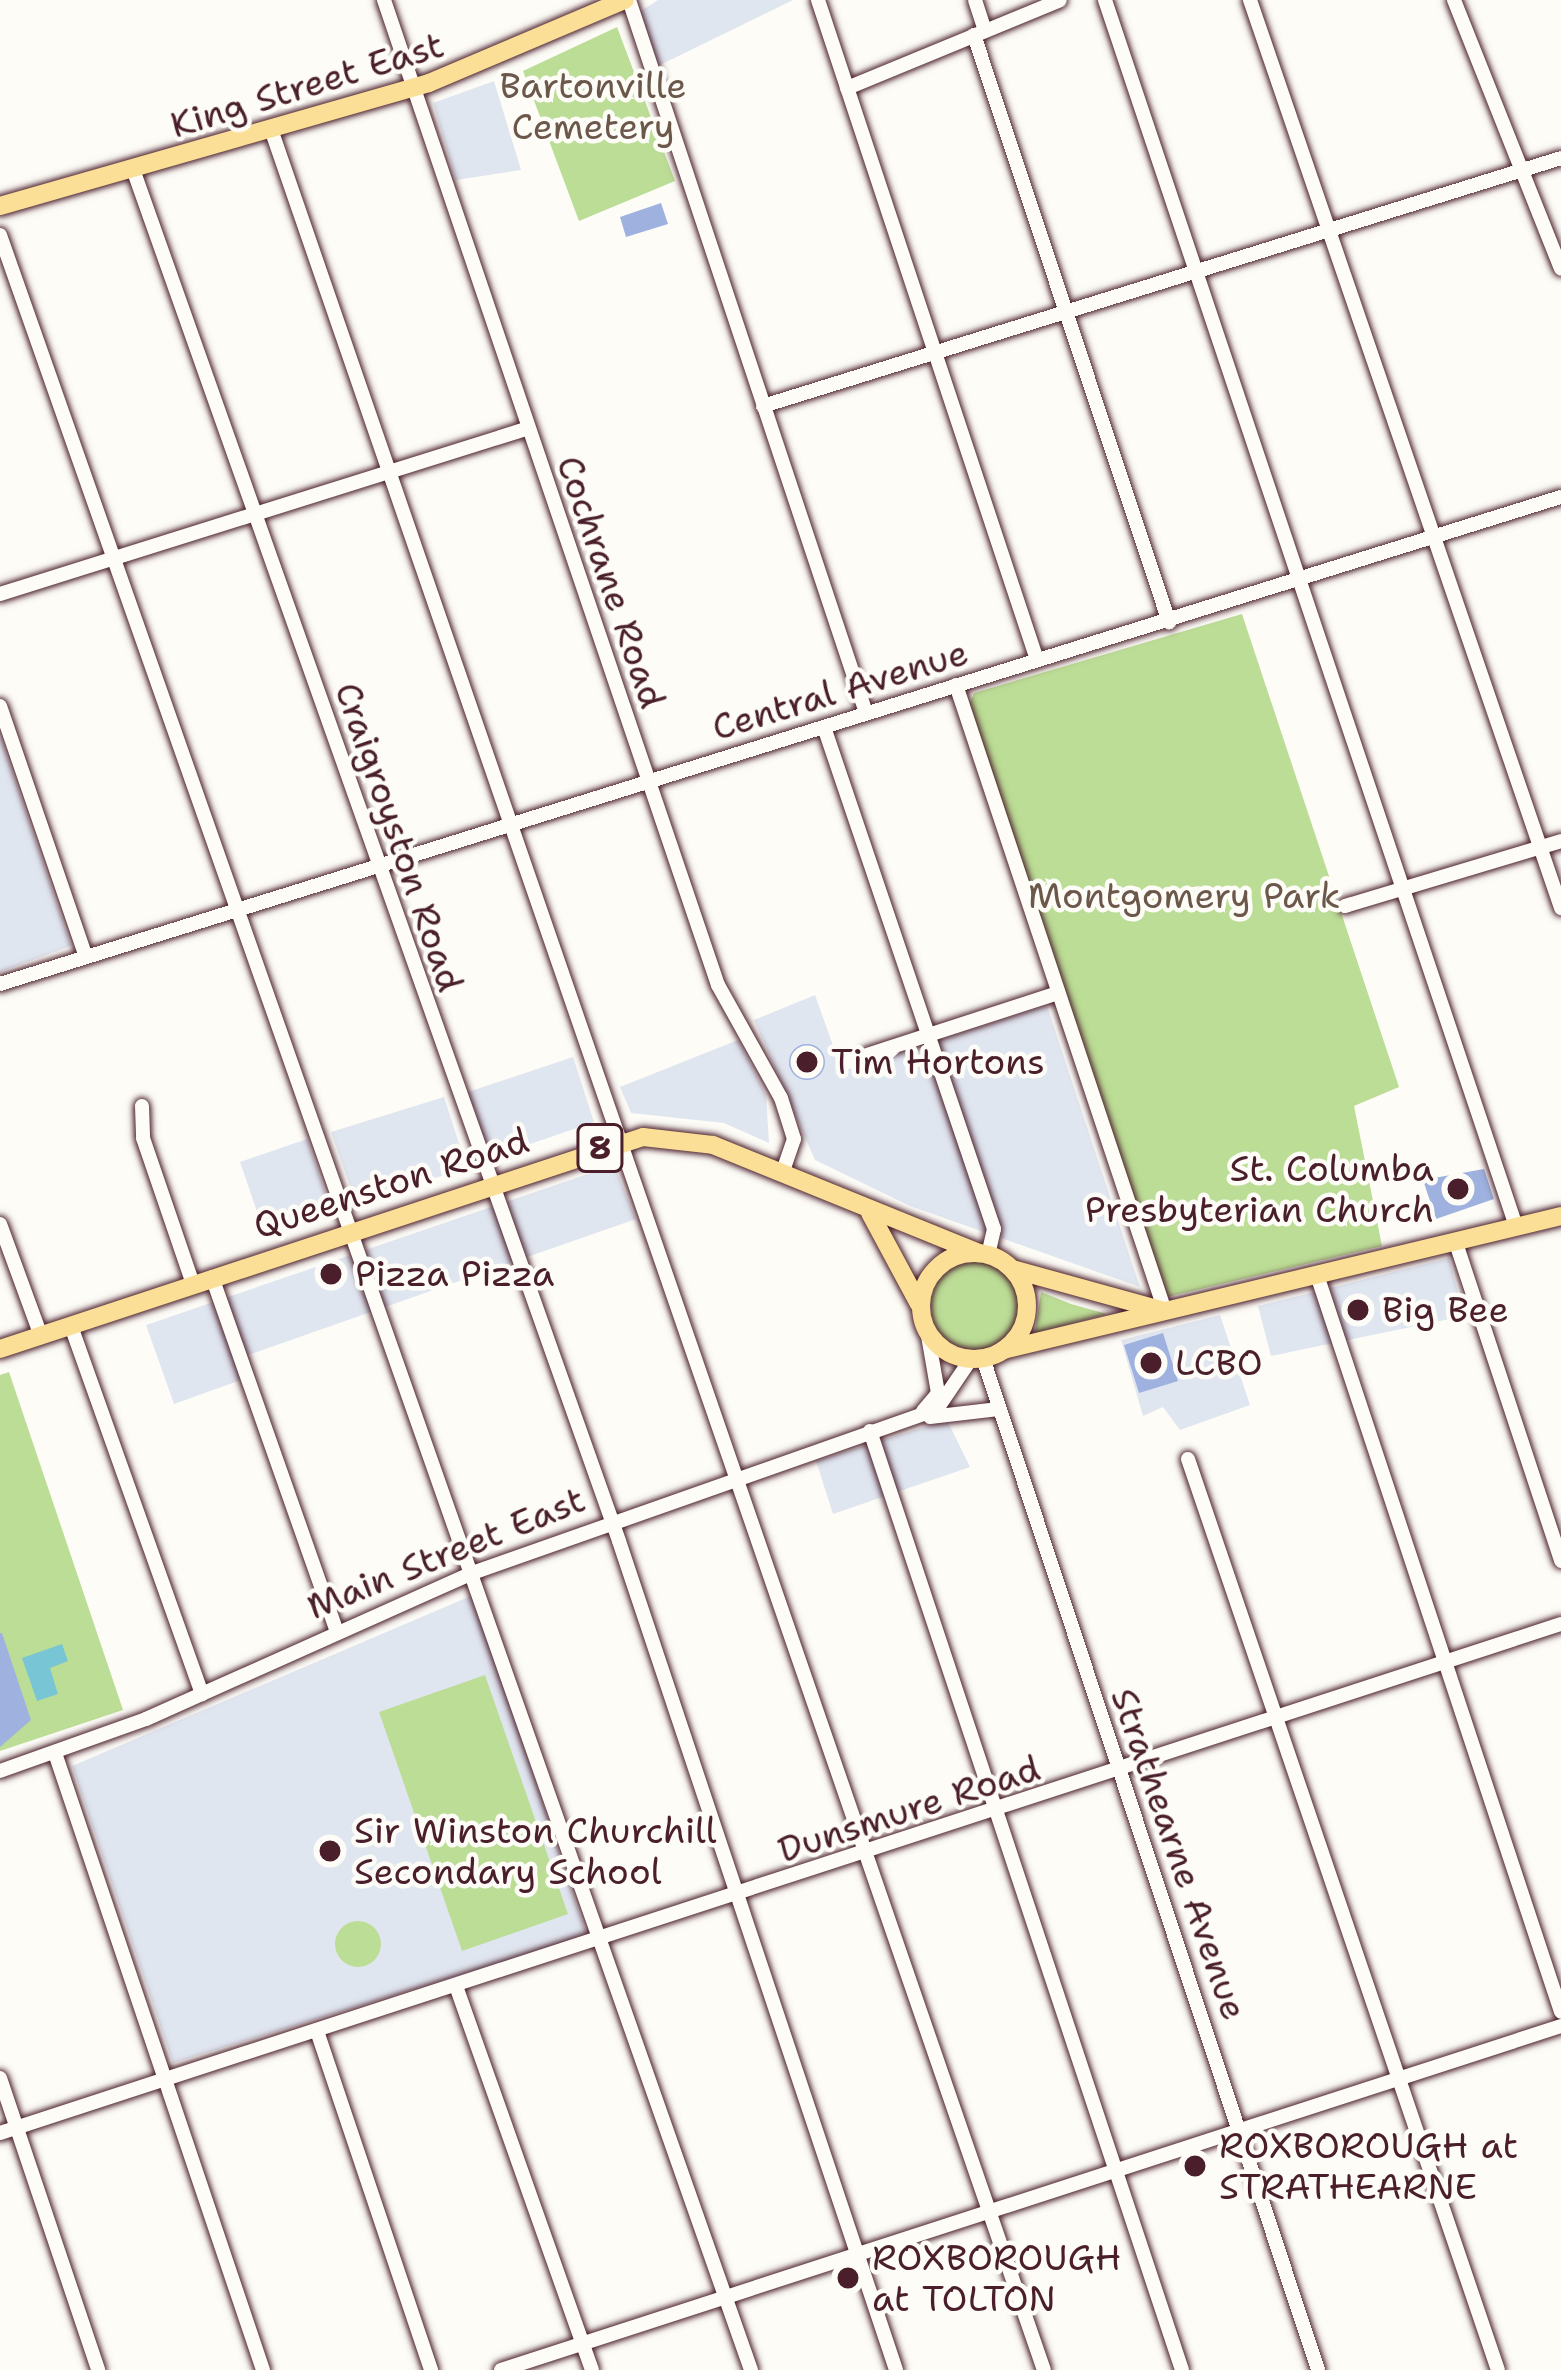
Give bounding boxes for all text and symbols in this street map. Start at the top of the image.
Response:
street label: King Street East [165,23,449,147]
park label: Bartonville Cemetery [499,63,687,148]
street label: Cochrane Road [548,450,674,714]
street label: Central Avenue [707,631,973,749]
street label: Craigroyston Road [326,677,472,997]
park label: Montgomery Park [1028,874,1340,918]
place label: Tim Hortons [831,1040,1045,1084]
marker: Tim Hortons [794,1049,820,1075]
street label: Queenston Road [248,1118,534,1248]
road number: 8 [576,1121,624,1175]
place label: St. Columba Presbyterian Church [1085,1146,1434,1231]
marker: St. Columba Presbyterian Church [1445,1176,1471,1202]
place label: Pizza Pizza [355,1252,554,1296]
marker: Pizza Pizza [318,1261,344,1287]
place label: Big Bee [1382,1288,1509,1332]
marker: Big Bee [1345,1297,1371,1323]
place label: LCBO [1175,1341,1263,1385]
marker: LCBO [1138,1350,1164,1376]
street label: Main Street East [301,1478,591,1628]
street label: Strathearne Avenue [1102,1682,1256,2026]
street label: Dunsmure Road [773,1746,1045,1872]
place label: Sir Winston Churchill Secondary School [354,1808,717,1893]
marker: Sir Winston Churchill Secondary School [317,1838,343,1864]
place label: ROXBOROUGH at STRATHEARNE [1219,2123,1518,2208]
marker: ROXBOROUGH at STRATHEARNE [1182,2153,1208,2179]
place label: ROXBOROUGH at TOLTON [872,2235,1121,2320]
marker: ROXBOROUGH at TOLTON [835,2265,861,2291]

